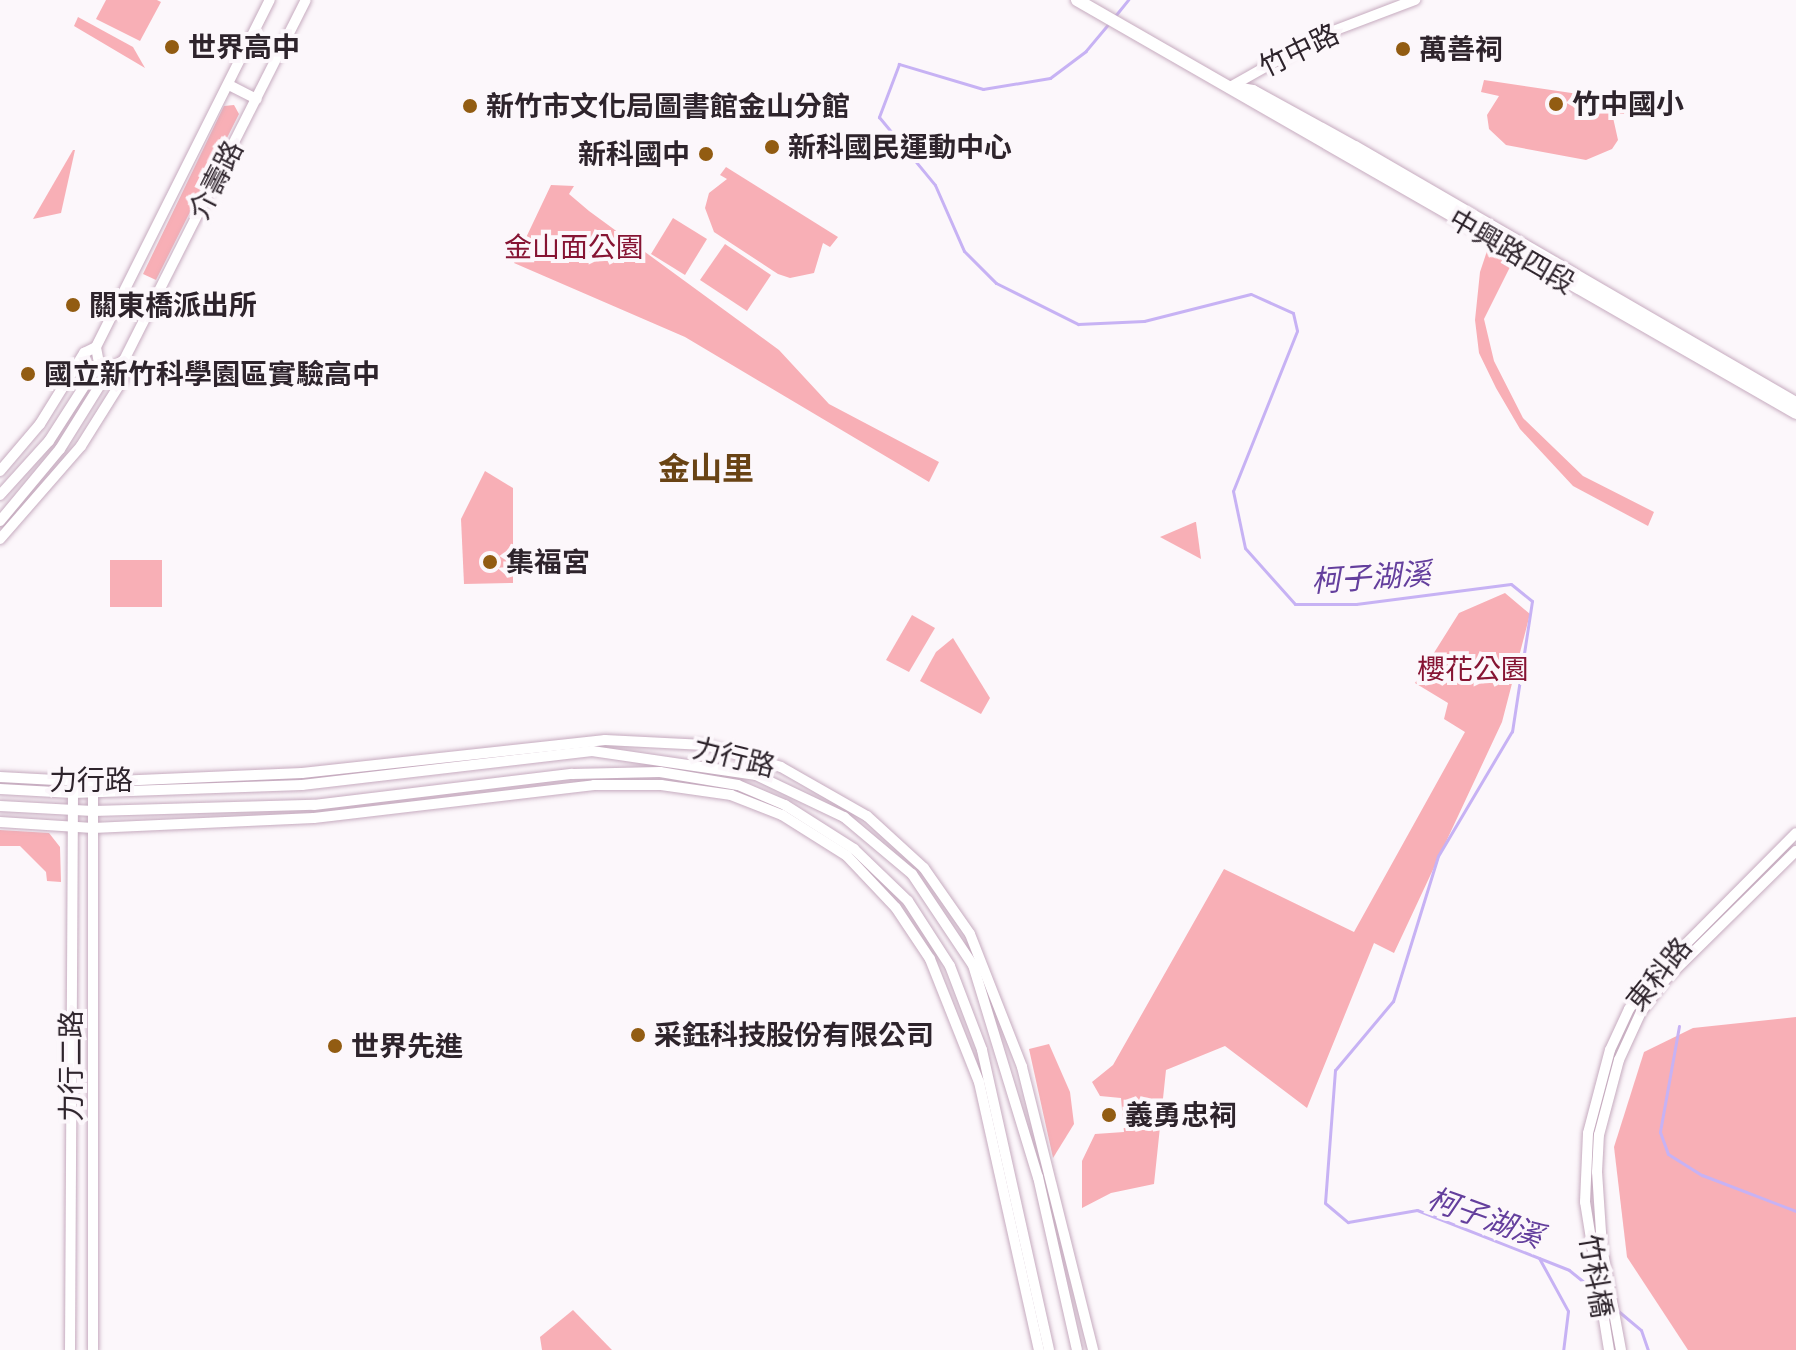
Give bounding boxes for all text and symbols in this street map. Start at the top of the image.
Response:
street label: 竹中路 [1254,16,1344,84]
place label: 世界高中 [188,30,300,64]
place label: 萬善祠 [1419,32,1503,66]
marker: 世界高中 [163,38,181,56]
marker: 萬善祠 [1394,40,1412,58]
place label: 竹中國小 [1572,87,1684,121]
place label: 新竹市文化局圖書館金山分館 [486,89,850,123]
marker: 竹中國小 [1547,95,1565,113]
marker: 新竹市文化局圖書館金山分館 [461,97,479,115]
place label: 新科國民運動中心 [788,130,1012,164]
street label: 介壽路 [182,135,250,225]
place label: 新科國中 [578,137,690,171]
marker: 新科國民運動中心 [763,138,781,156]
marker: 新科國中 [697,145,715,163]
street label: 中興路四段 [1443,201,1581,301]
park label: 金山面公園 [504,230,644,264]
place label: 關東橋派出所 [89,288,257,322]
marker: 關東橋派出所 [64,296,82,314]
place label: 國立新竹科學園區實驗高中 [44,357,380,391]
marker: 國立新竹科學園區實驗高中 [19,365,37,383]
district label: 金山里 [658,450,754,488]
place label: 集福宮 [506,545,590,579]
marker: 集福宮 [481,553,499,571]
water label: 柯子湖溪 [1310,556,1432,600]
park label: 櫻花公園 [1417,652,1529,686]
street label: 力行路 [689,731,779,783]
street label: 力行路 [49,763,133,797]
street label: 東科路 [1620,931,1698,1017]
street label: 力行二路 [54,1010,88,1122]
place label: 采鈺科技股份有限公司 [654,1018,934,1052]
marker: 采鈺科技股份有限公司 [629,1026,647,1044]
place label: 世界先進 [351,1029,463,1063]
marker: 世界先進 [326,1037,344,1055]
place label: 義勇忠祠 [1125,1098,1237,1132]
marker: 義勇忠祠 [1100,1106,1118,1124]
water label: 柯子湖溪 [1422,1181,1548,1255]
street label: 竹科橋 [1573,1232,1619,1320]

